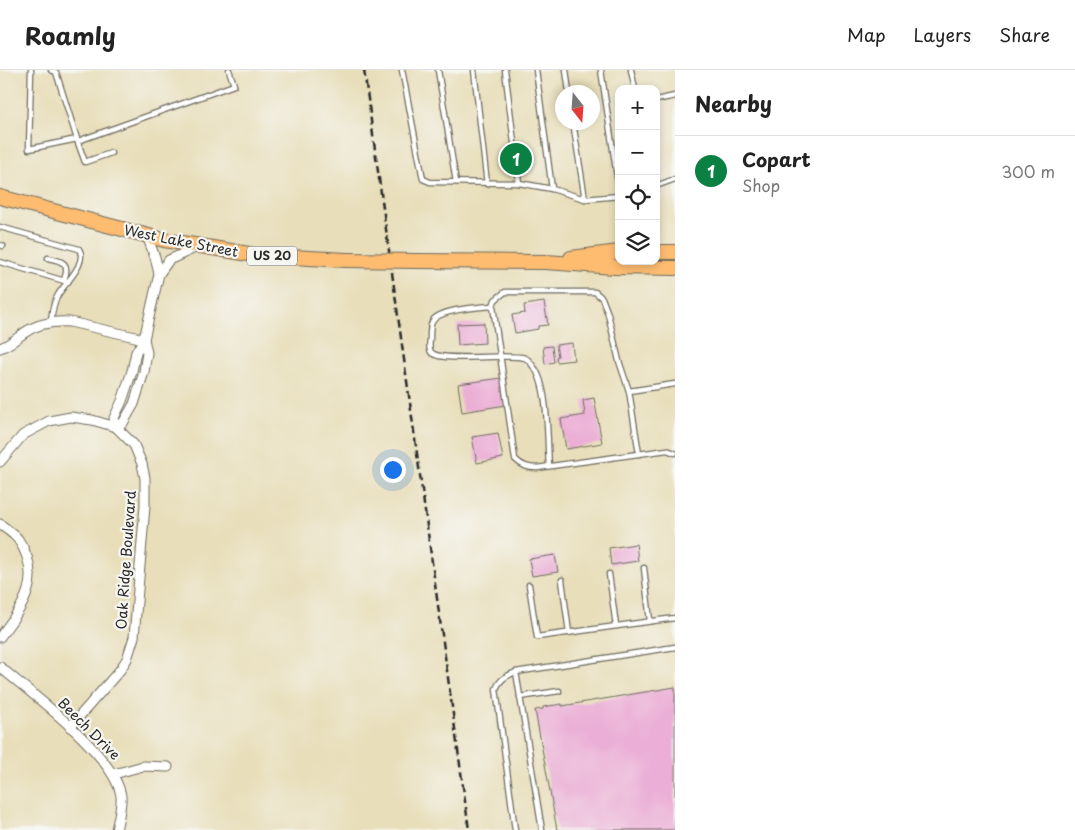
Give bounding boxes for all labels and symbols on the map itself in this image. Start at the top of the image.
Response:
north arrow [555,85,600,130]
pin: 1 [500,140,532,178]
street label: West Lake Street [122,219,240,262]
road number: US 20 [247,247,297,266]
your location [380,457,406,483]
street label: Oak Ridge Boulevard [110,489,141,630]
street label: Beech Drive [53,693,125,765]

